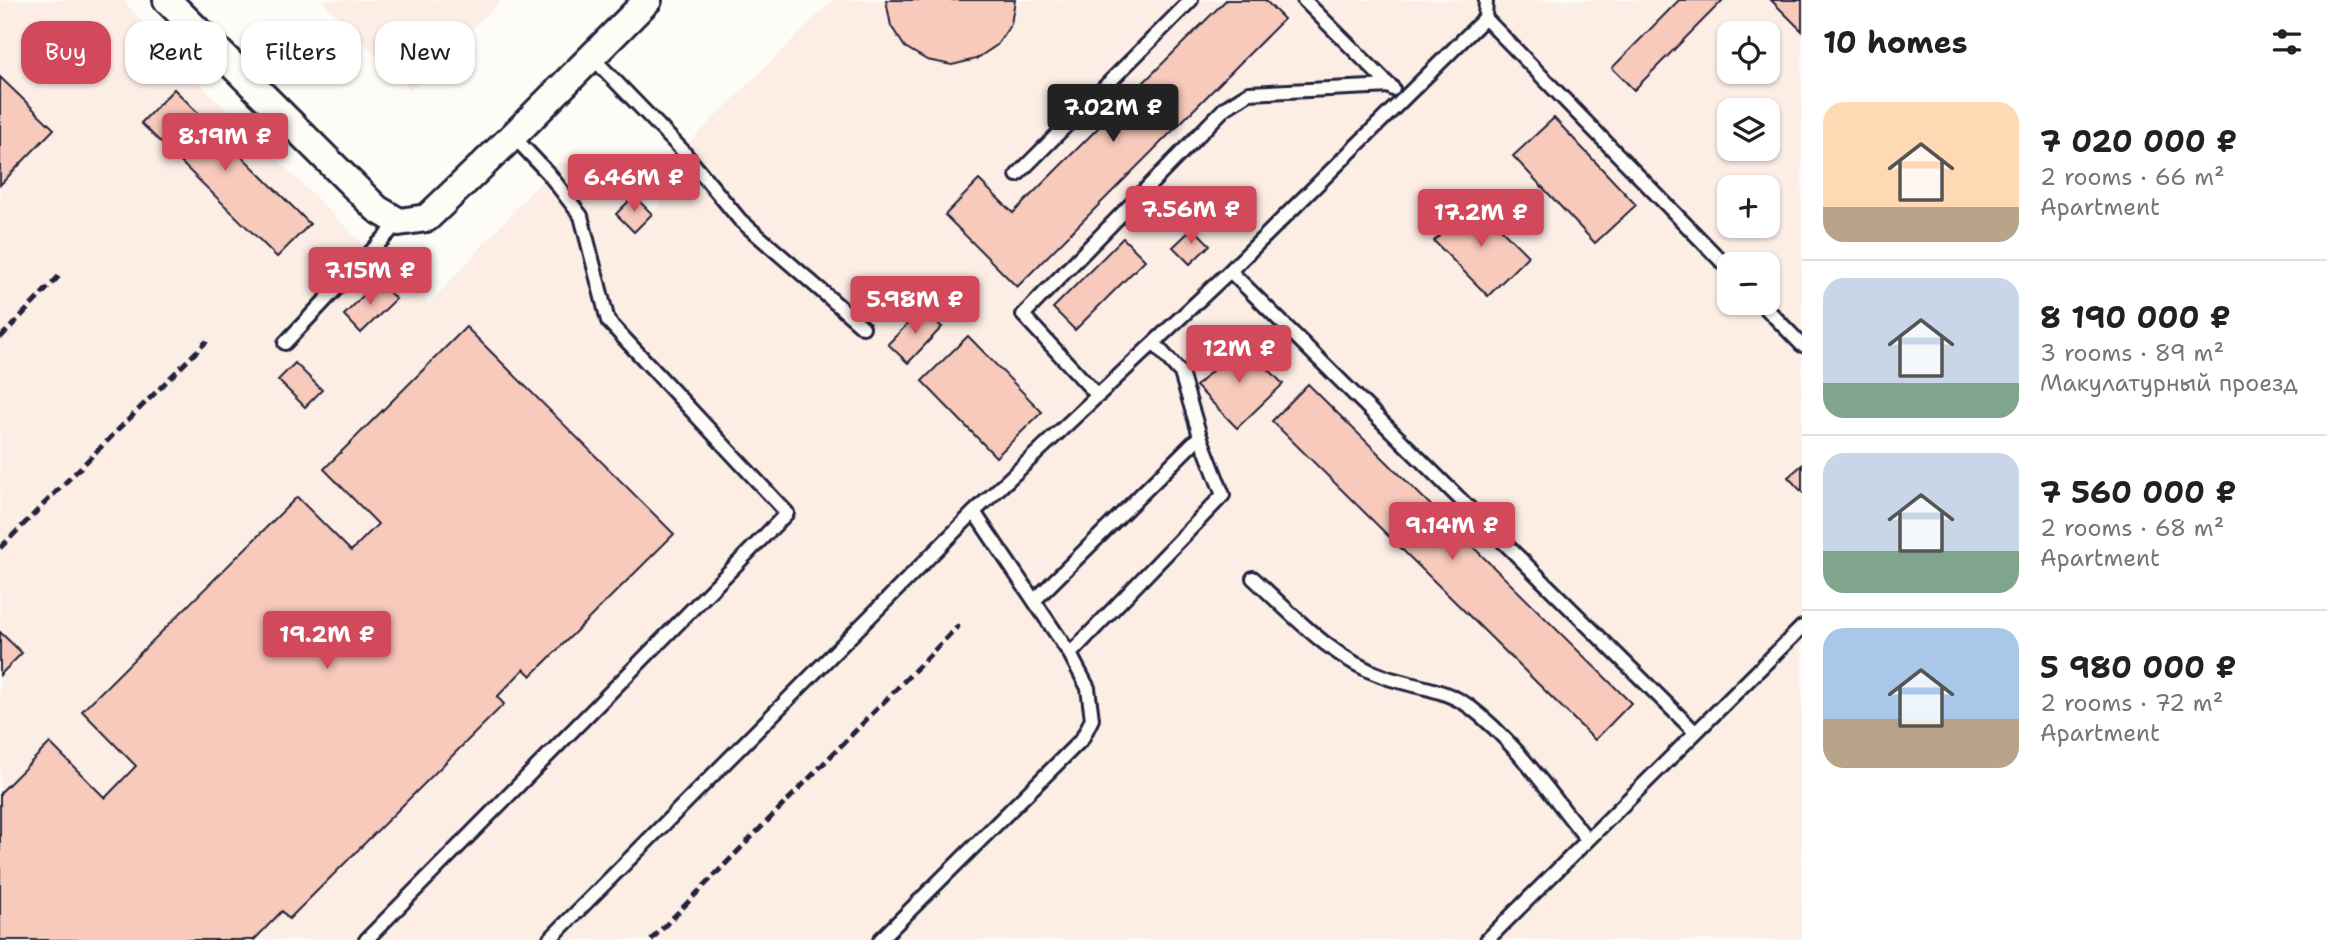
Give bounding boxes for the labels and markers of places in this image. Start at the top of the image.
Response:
pin: 7.02M ₽ [1048,85,1178,144]
pin: 8.19M ₽ [160,114,290,173]
pin: 6.46M ₽ [569,154,699,214]
pin: 7.56M ₽ [1126,187,1256,246]
pin: 17.2M ₽ [1416,190,1546,249]
pin: 7.15M ₽ [305,247,435,307]
pin: 5.98M ₽ [850,276,980,336]
pin: 12M ₽ [1190,326,1288,385]
pin: 9.14M ₽ [1387,503,1517,562]
pin: 19.2M ₽ [262,612,392,671]

